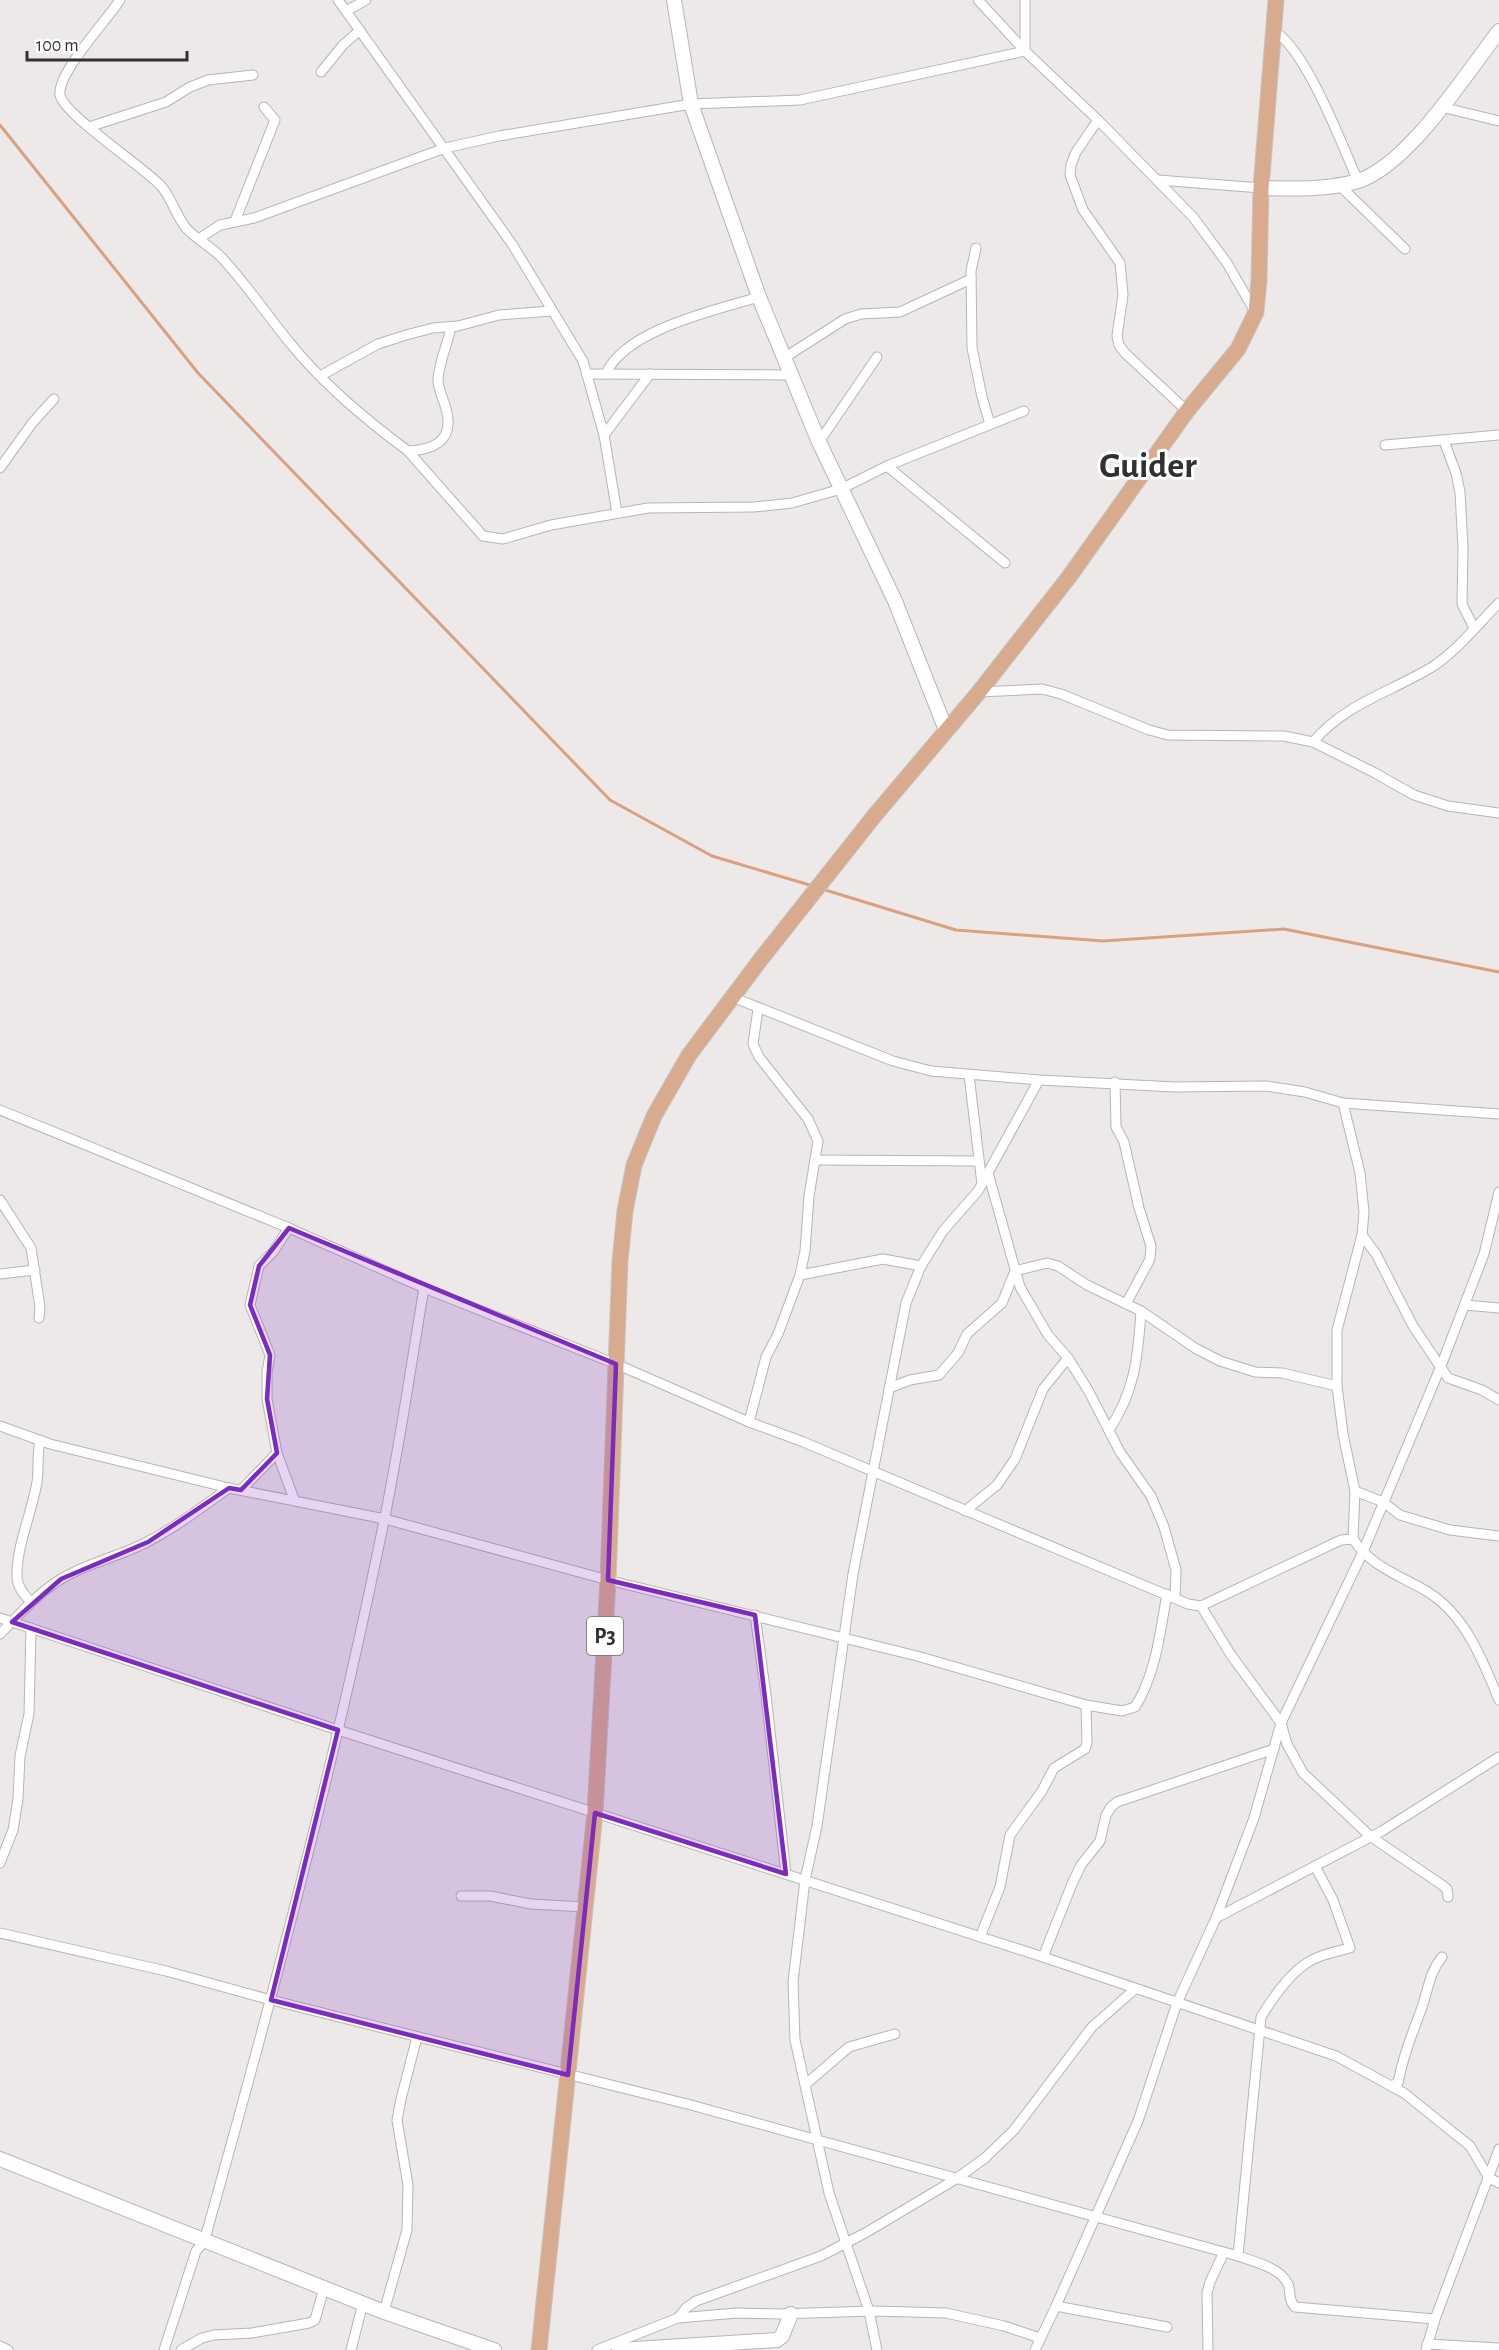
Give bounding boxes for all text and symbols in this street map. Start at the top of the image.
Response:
scale bar [27,24,188,62]
text: 100 m [36,37,79,55]
district label: Guider [1099,448,1197,484]
road number: P3 [587,1617,623,1655]

